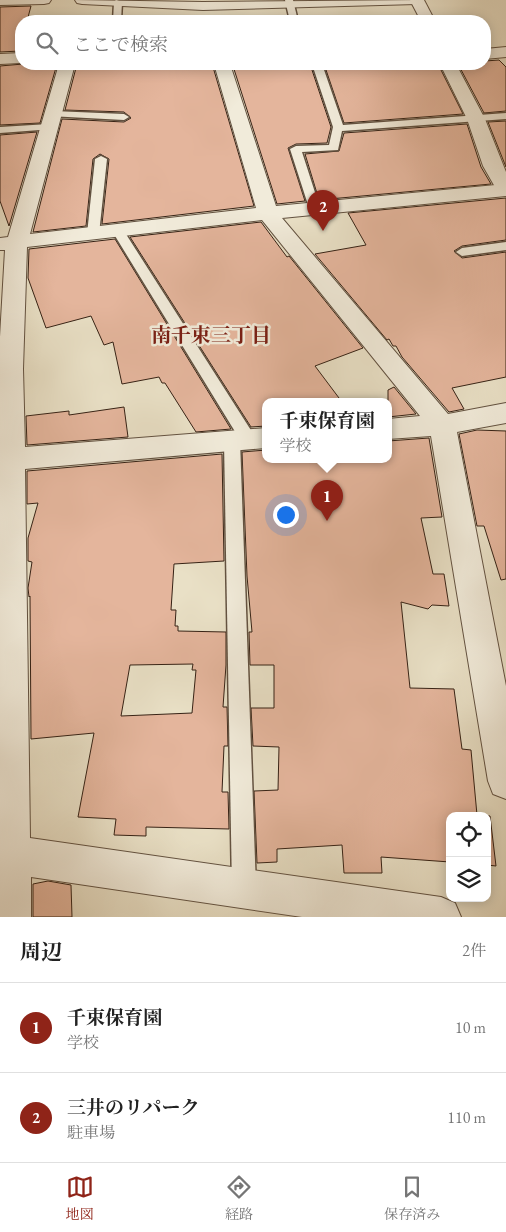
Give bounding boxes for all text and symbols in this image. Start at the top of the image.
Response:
search box [15,15,491,70]
icon: search [33,29,61,57]
text: ここで検索 [73,32,168,57]
pin: 2 [307,190,339,231]
district label: 南千束三丁目 [151,322,271,348]
popup [262,398,392,463]
text: 千束保育園 [279,408,375,433]
text: 学校 [279,435,312,456]
pin: 1 [311,480,343,521]
your location [273,502,299,528]
map controls [446,812,491,902]
button: locate [446,812,491,857]
button: layers [446,857,491,902]
text: 周辺 [20,938,62,965]
text: 2件 [462,940,486,961]
text: 千束保育園 [67,1005,162,1030]
text: 1 [32,1017,40,1038]
text: 10 m [455,1017,486,1038]
text: 学校 [67,1032,99,1053]
text: 三井のリパーク [67,1095,199,1120]
text: 2 [32,1107,40,1128]
text: 110 m [447,1107,486,1128]
text: 駐車場 [67,1122,115,1143]
tab: 地図 [66,1173,94,1223]
tab: 経路 [225,1173,253,1223]
tab: 保存済み [384,1173,440,1223]

